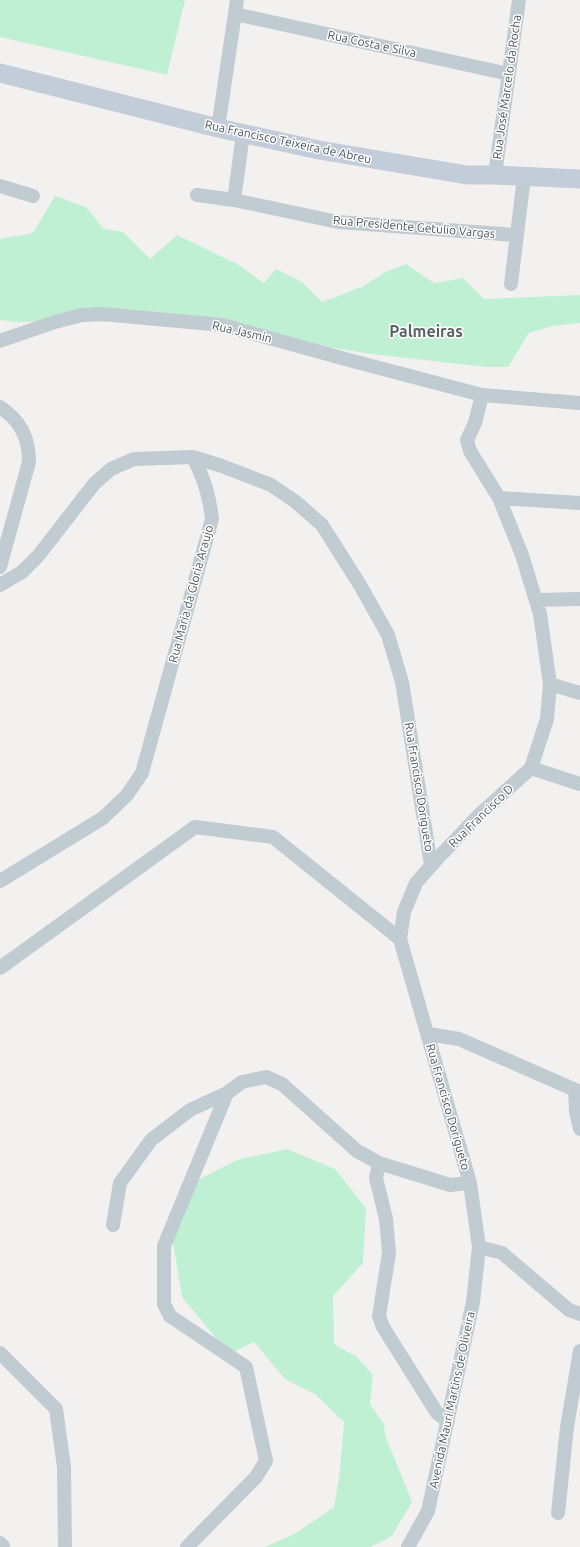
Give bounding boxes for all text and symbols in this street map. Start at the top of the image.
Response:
street label: Rua José Marcelo da Rocha [490,14,524,160]
street label: Rua Costa e Silva [326,28,418,60]
street label: Rua Francisco Teixeira de Abreu [204,117,372,167]
street label: Rua Presidente Getulio Vargas [332,213,496,241]
street label: Rua Jasmin [211,318,273,346]
district label: Palmeiras [389,322,463,342]
street label: Rua Maria da Gloria Araujo [166,524,216,664]
street label: Rua Francisco Dorigueto [402,721,436,853]
street label: Rua Francisco D [446,782,516,850]
street label: Rua Francisco Dorigueto [423,1042,473,1172]
street label: Avenida Mauri Martins de Oliveira [426,1310,478,1490]

